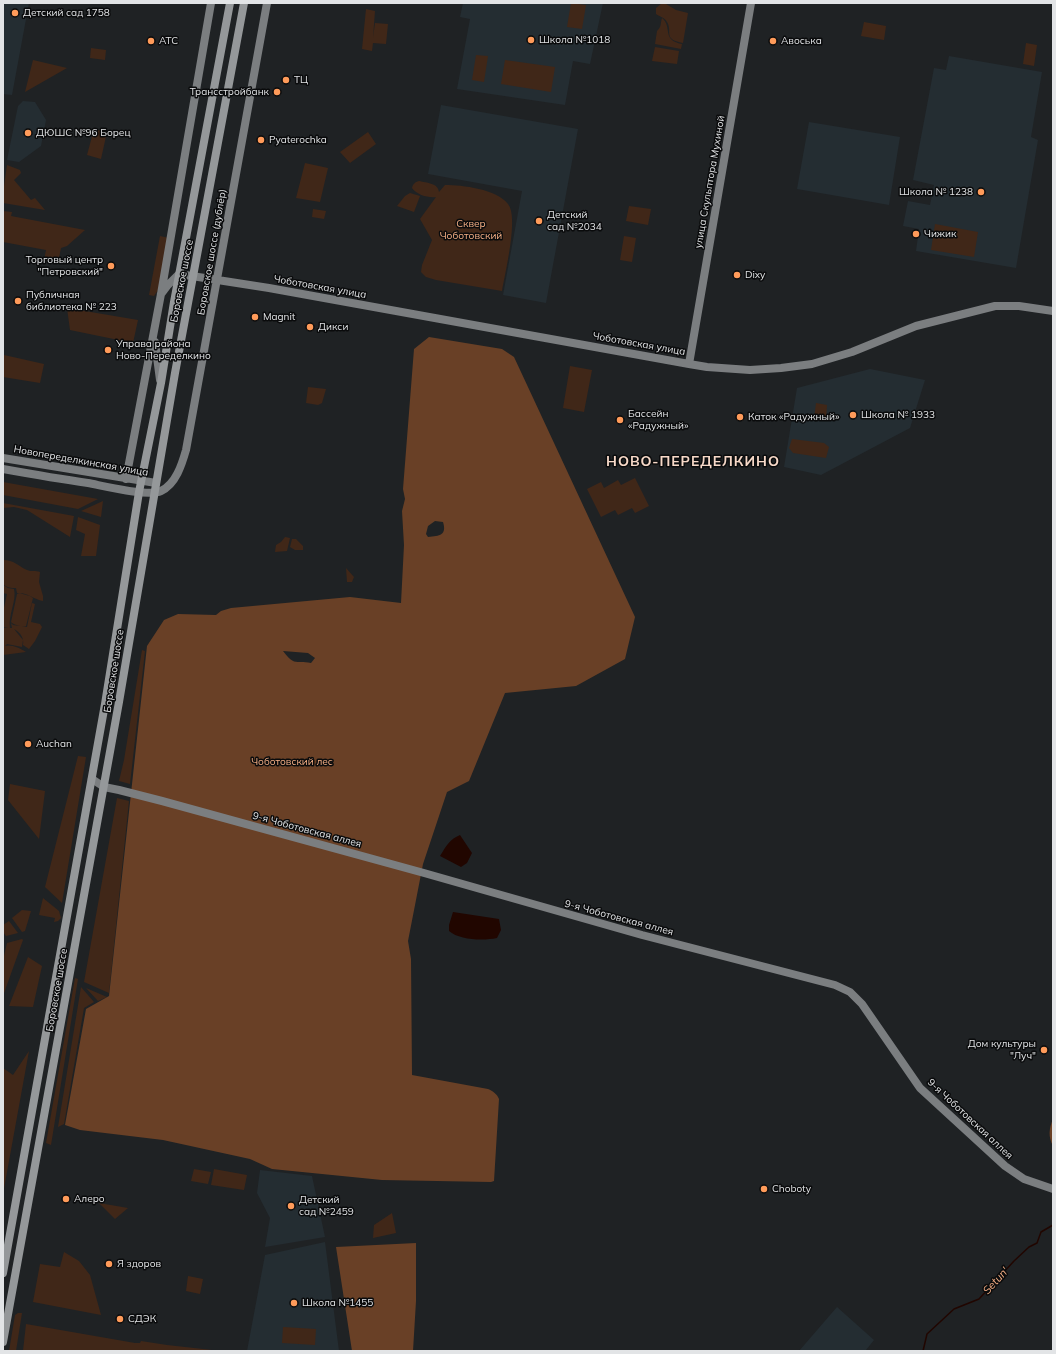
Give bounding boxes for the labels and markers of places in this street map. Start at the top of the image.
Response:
place label: Детский сад 1758 [23,7,110,19]
marker: Детский сад 1758 [10,8,20,18]
place label: Школа №1018 [539,34,610,46]
place label: АТС [159,35,178,47]
marker: Школа №1018 [526,35,536,45]
place label: Авоська [781,35,822,47]
marker: АТС [146,36,156,46]
marker: Авоська [768,36,778,46]
place label: ТЦ [294,74,308,86]
marker: ТЦ [281,75,291,85]
place label: Трансстройбанк [190,86,269,98]
marker: Трансстройбанк [272,87,282,97]
place label: ДЮШС №96 Борец [36,127,130,139]
marker: ДЮШС №96 Борец [23,128,33,138]
place label: Pyaterochka [269,134,327,146]
marker: Pyaterochka [256,135,266,145]
place label: Школа № 1238 [899,186,973,198]
marker: Школа № 1238 [976,187,986,197]
place label: Детский сад №2034 [547,209,602,232]
marker: Детский сад №2034 [534,216,544,226]
place label: Чижик [924,228,956,240]
marker: Чижик [911,229,921,239]
place label: Торговый центр "Петровский" [26,254,103,278]
marker: Торговый центр "Петровский" [106,261,116,271]
place label: Dixy [745,269,765,281]
marker: Dixy [732,270,742,280]
place label: Публичная библиотека № 223 [26,289,117,312]
marker: Публичная библиотека № 223 [13,296,23,306]
place label: Magnit [263,311,295,323]
marker: Magnit [250,312,260,322]
place label: Дикси [318,321,348,333]
marker: Дикси [305,322,315,332]
place label: Управа района Ново-Переделкино [116,338,211,362]
marker: Управа района Ново-Переделкино [103,345,113,355]
place label: Бассейн «Радужный» [628,408,688,432]
place label: Школа № 1933 [861,409,935,421]
marker: Школа № 1933 [848,410,858,420]
place label: Каток «Радужный» [748,411,839,423]
marker: Каток «Радужный» [735,412,745,422]
marker: Бассейн «Радужный» [615,415,625,425]
place label: Auchan [36,738,72,750]
marker: Auchan [23,739,33,749]
place label: Дом культуры "Луч" [968,1038,1036,1062]
marker: Дом культуры "Луч" [1039,1045,1049,1055]
place label: Choboty [772,1183,811,1195]
marker: Choboty [759,1184,769,1194]
place label: Алеро [74,1193,105,1205]
marker: Алеро [61,1194,71,1204]
place label: Детский сад №2459 [299,1194,354,1218]
marker: Детский сад №2459 [286,1201,296,1211]
place label: Я здоров [117,1258,161,1270]
marker: Я здоров [104,1259,114,1269]
place label: Школа №1455 [302,1297,373,1309]
marker: Школа №1455 [289,1298,299,1308]
place label: СДЭК [128,1313,156,1325]
marker: СДЭК [115,1314,125,1324]

